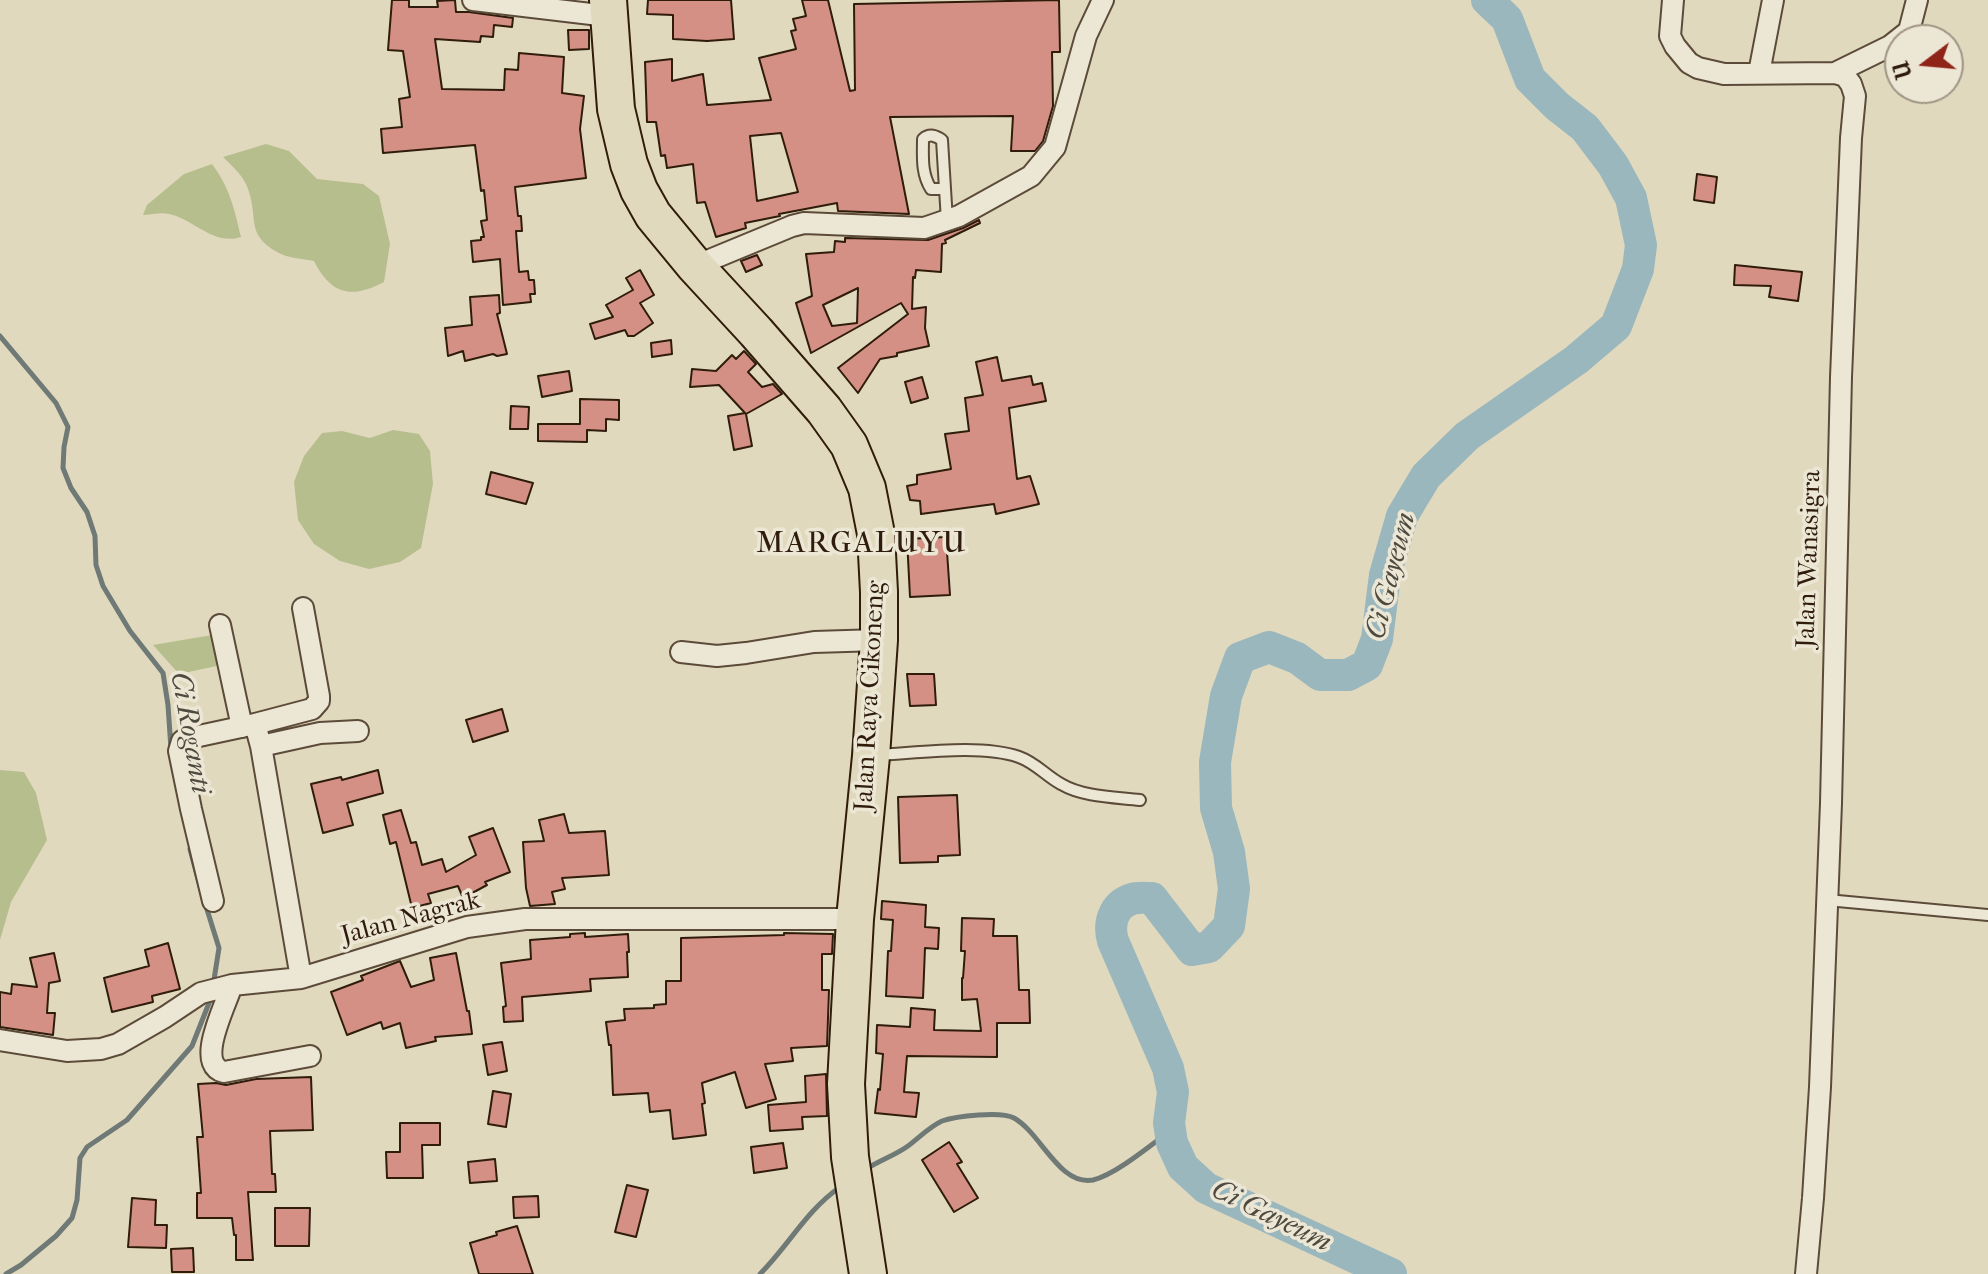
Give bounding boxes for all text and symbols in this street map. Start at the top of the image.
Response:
north arrow [1884,24,1964,104]
text: U [1888,58,1918,82]
street label: Jalan Wanasigra [1791,469,1829,649]
water label: Ci Gayeum [1360,509,1424,643]
district label: MARGALUYU [756,527,968,563]
street label: Jalan Raya Cikoneng [849,580,893,812]
water label: Ci Roganti [162,670,216,796]
street label: Jalan Nagrak [338,885,484,953]
water label: Ci Gayeum [1206,1174,1336,1260]

